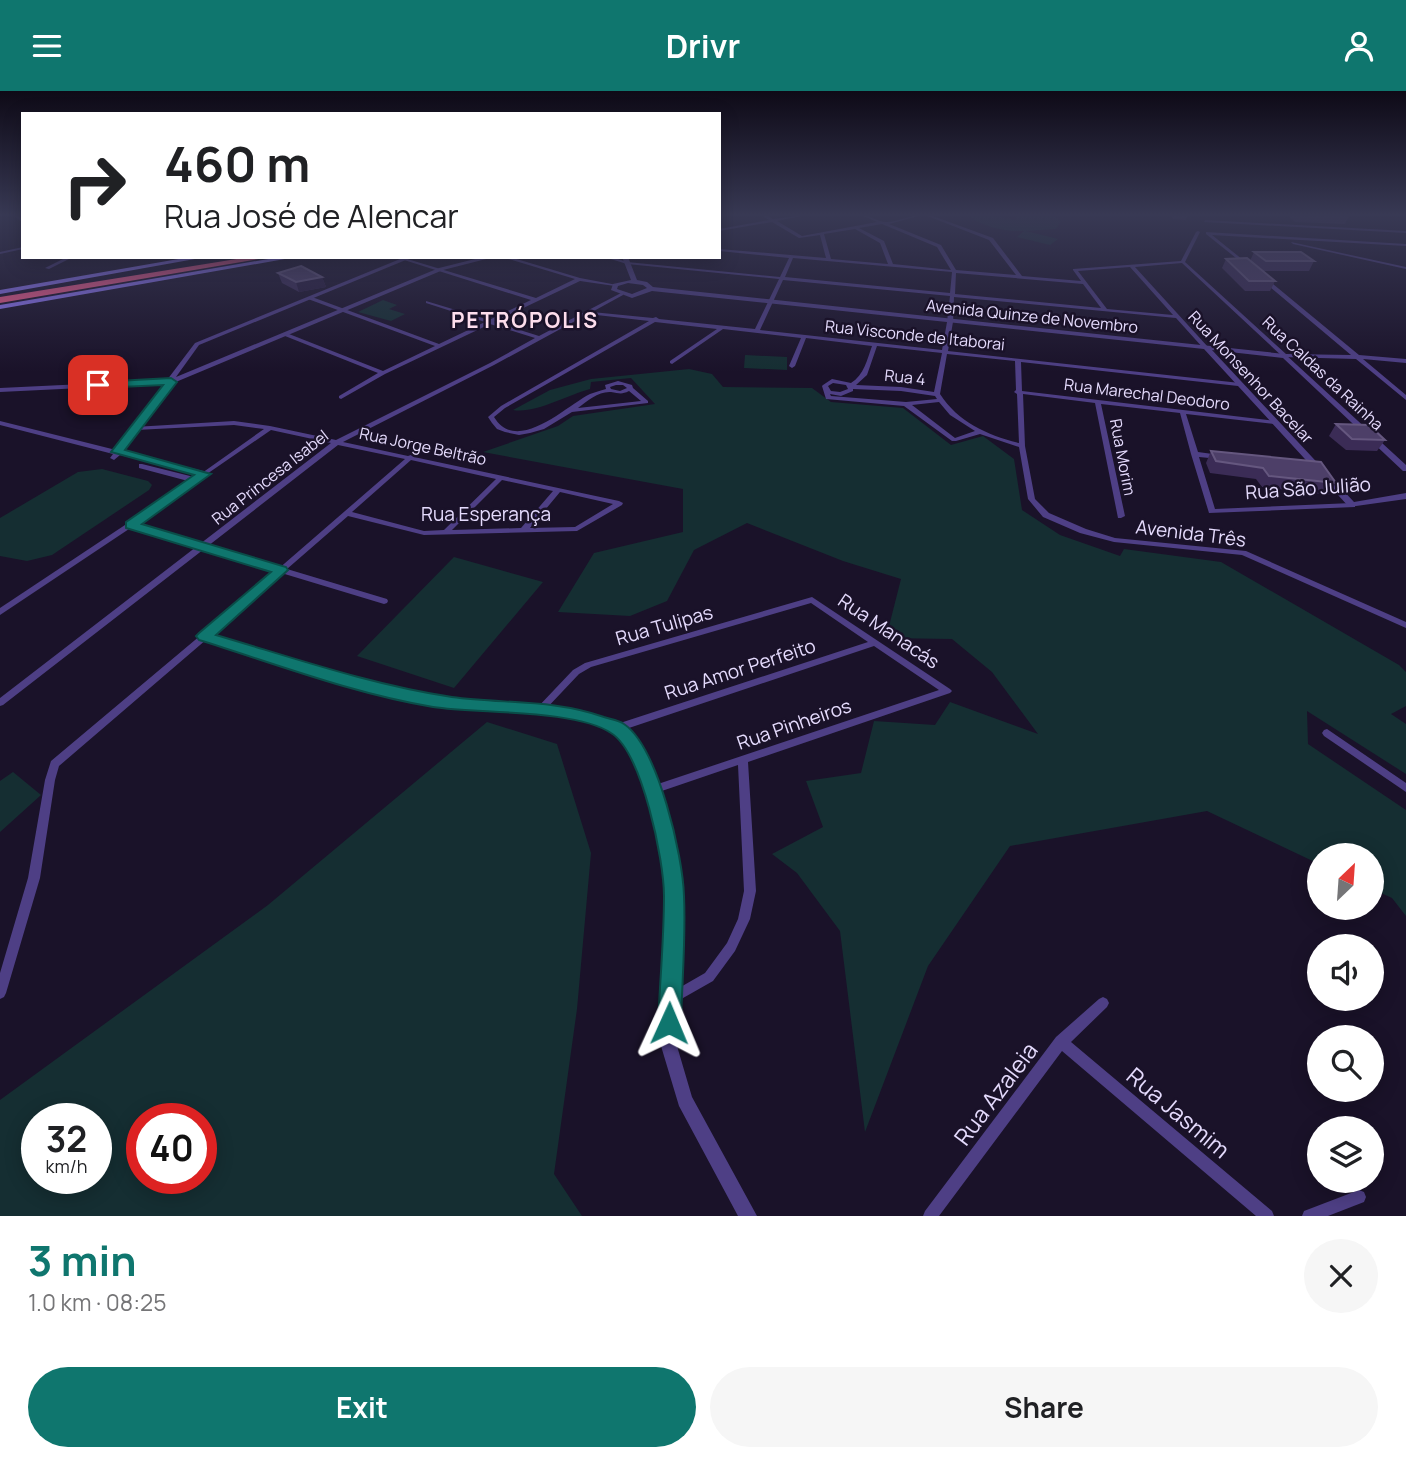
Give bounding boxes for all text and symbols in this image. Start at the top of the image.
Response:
text: Drivr [666,24,740,68]
icon: menu [28,27,66,65]
icon: person [1340,27,1378,65]
text: 460 m [164,130,310,197]
icon: right [49,140,140,231]
text: Rua José de Alencar [164,194,459,238]
street label: Avenida Quinze de Novembro [925,294,1139,338]
district label: PETRÓPOLIS [451,306,599,334]
street label: Rua Monsenhor Bacelar [1184,306,1319,448]
street label: Rua Caldas da Rainha [1258,311,1388,435]
street label: Rua Visconde de Itaborai [824,315,1006,355]
pin [68,355,128,415]
street label: Rua 4 [883,364,927,390]
icon: arrive [79,366,117,404]
street label: Rua Marechal Deodoro [1063,373,1231,415]
street label: Rua Morim [1105,417,1141,497]
street label: Rua Jorge Beltrão [358,422,488,470]
street label: Rua Princesa Isabel [207,425,333,529]
street label: Rua São Julião [1244,471,1372,505]
street label: Rua Esperança [421,501,551,527]
street label: Avenida Três [1134,513,1248,553]
street label: Rua Manacás [833,588,945,674]
street label: Rua Tulipas [612,599,716,651]
street label: Rua Amor Perfeito [661,632,819,706]
street label: Rua Pinheiros [733,692,855,756]
north arrow [1307,843,1384,921]
map controls [1307,843,1384,1193]
button: sound [1307,934,1384,1011]
position arrow [632,986,706,1060]
button: search [1307,1025,1384,1102]
street label: Rua Azaleia [946,1035,1044,1151]
street label: Rua Jasmim [1120,1060,1237,1165]
speed limit sign: 40 [126,1103,217,1194]
text: 32 [46,1115,87,1163]
button: layers [1307,1116,1384,1193]
text: km/h [46,1154,87,1178]
text: 3 min [28,1231,137,1289]
button: close [1304,1239,1378,1313]
text: 1.0 km · 08:25 [28,1286,166,1318]
button: Exit [28,1367,696,1447]
button: Share [710,1367,1378,1447]

